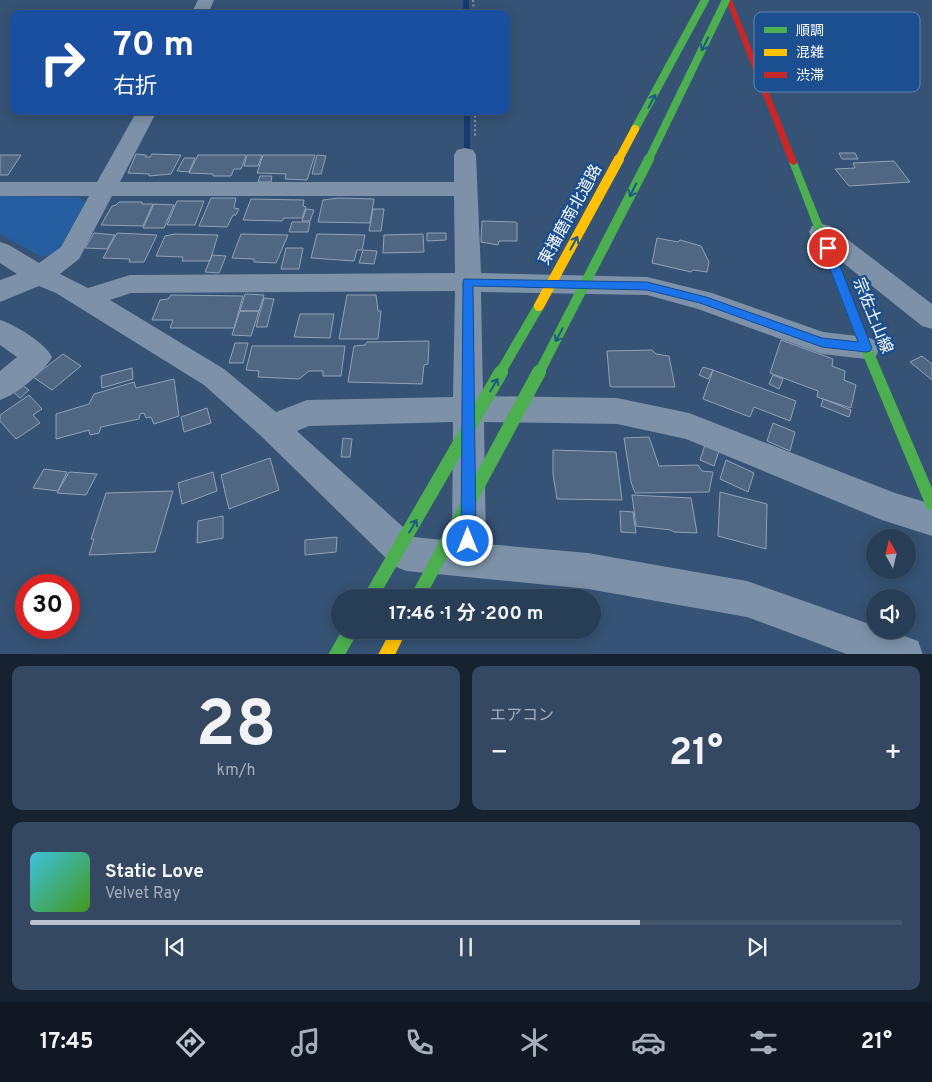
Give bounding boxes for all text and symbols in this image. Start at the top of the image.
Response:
legend [754,12,920,92]
text: 順調 [796,23,824,40]
text: 70 m [113,24,194,68]
icon: right [30,30,95,95]
one-way arrow [700,36,709,51]
text: 混雑 [796,44,824,62]
text: 渋滞 [796,68,824,85]
text: 右折 [113,74,157,101]
one-way arrow [647,93,657,108]
street label: 東播磨南北道路 [535,161,607,269]
one-way arrow [628,182,637,197]
pin [807,227,849,269]
icon: arrive [814,234,842,262]
one-way arrow [569,236,579,251]
street label: 宗佐土山線 [848,275,896,357]
one-way arrow [554,327,564,342]
one-way arrow [489,377,499,392]
position arrow [441,514,493,566]
one-way arrow [408,519,418,533]
north arrow [866,529,916,579]
map controls [866,529,916,639]
speed limit sign: 30 [15,574,80,639]
button: sound [866,589,916,639]
text: 17:46 · 1 分 · 200 m [389,602,543,626]
text: 28 [196,687,276,769]
text: エアコン [490,706,554,726]
text: 21° [669,730,723,779]
text: − [490,736,508,772]
text: + [884,736,902,772]
text: km/h [217,761,255,781]
text: Static Love [105,860,204,884]
text: Velvet Ray [105,884,180,904]
icon: previous [161,933,189,961]
icon: pause [452,933,480,961]
icon: next [743,933,771,961]
icon: directions [173,1025,208,1060]
icon: music [288,1025,323,1060]
icon: phone [402,1025,437,1060]
icon: climate [517,1025,552,1060]
icon: car [631,1025,666,1060]
icon: filters [746,1025,781,1060]
text: 17:45 [40,1029,93,1056]
text: 21° [861,1029,892,1056]

